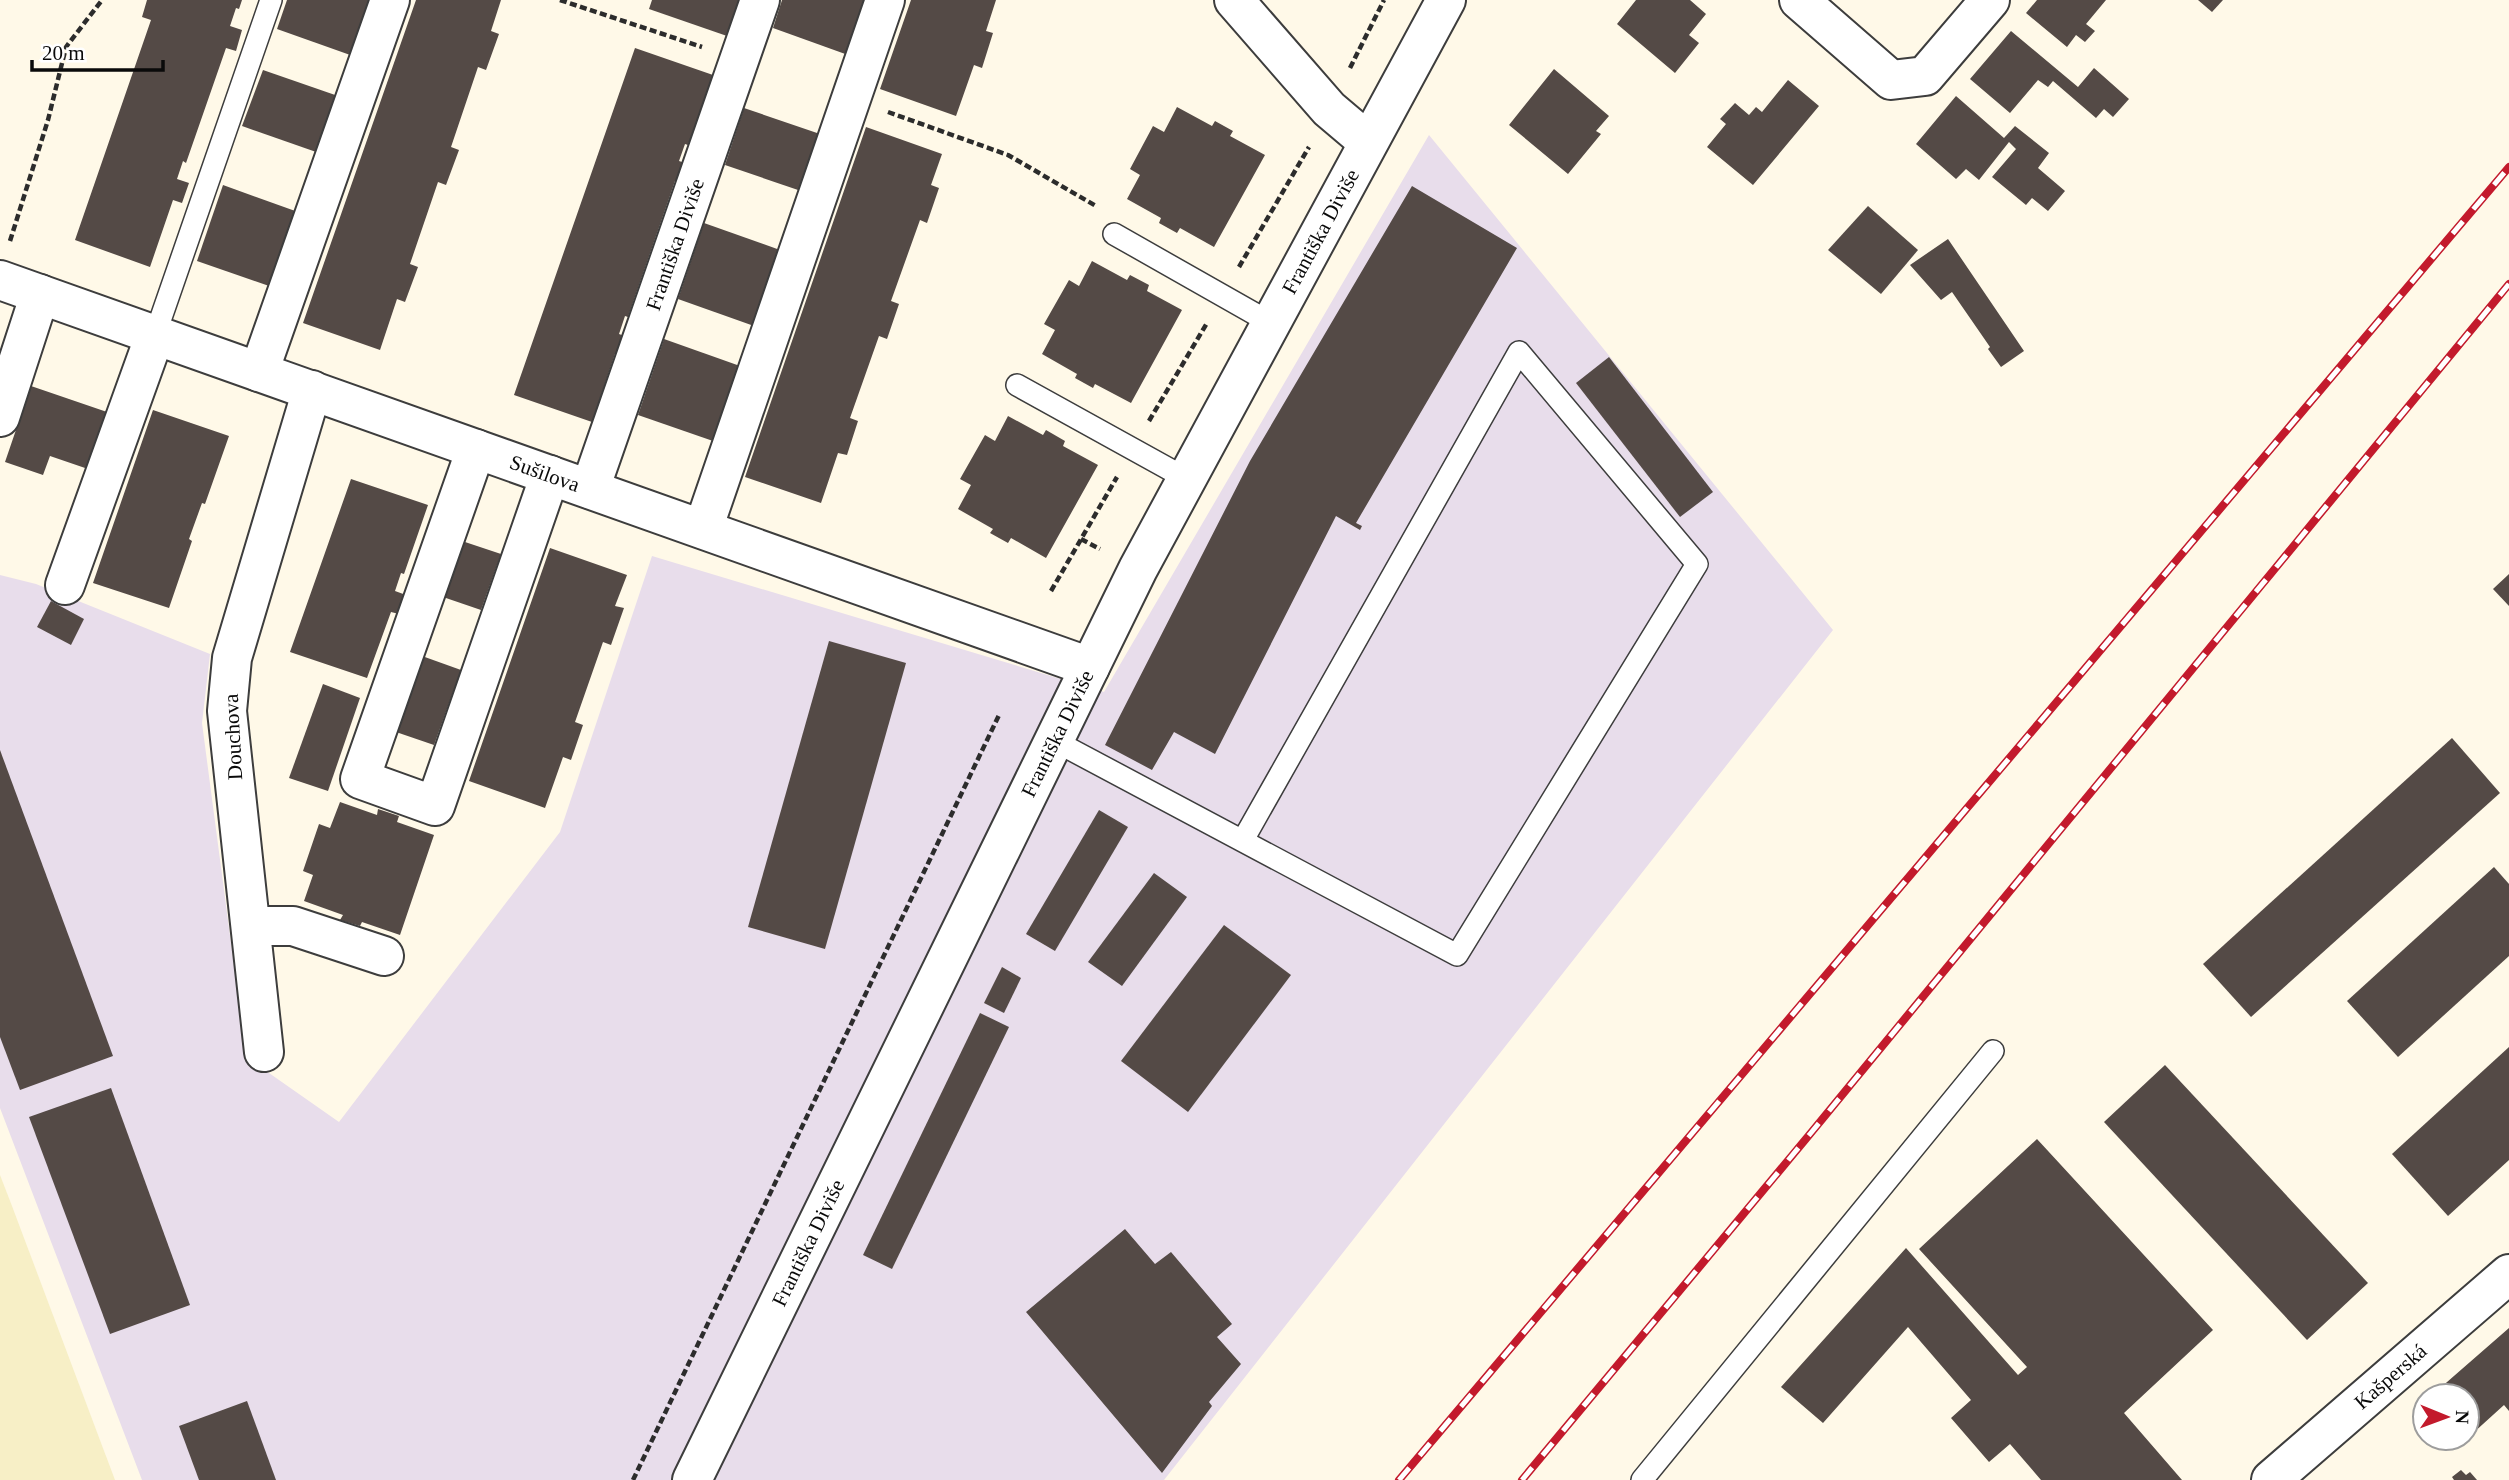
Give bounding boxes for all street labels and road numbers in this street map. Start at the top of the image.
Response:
street label: Františka Diviše [1277,165,1364,298]
street label: Františka Diviše [641,175,709,314]
street label: Sušilova [507,450,583,497]
street label: Františka Diviše [1016,666,1099,801]
street label: Douchova [219,693,247,781]
street label: Františka Diviše [767,1175,849,1310]
street label: Kašperská [2350,1338,2432,1414]

